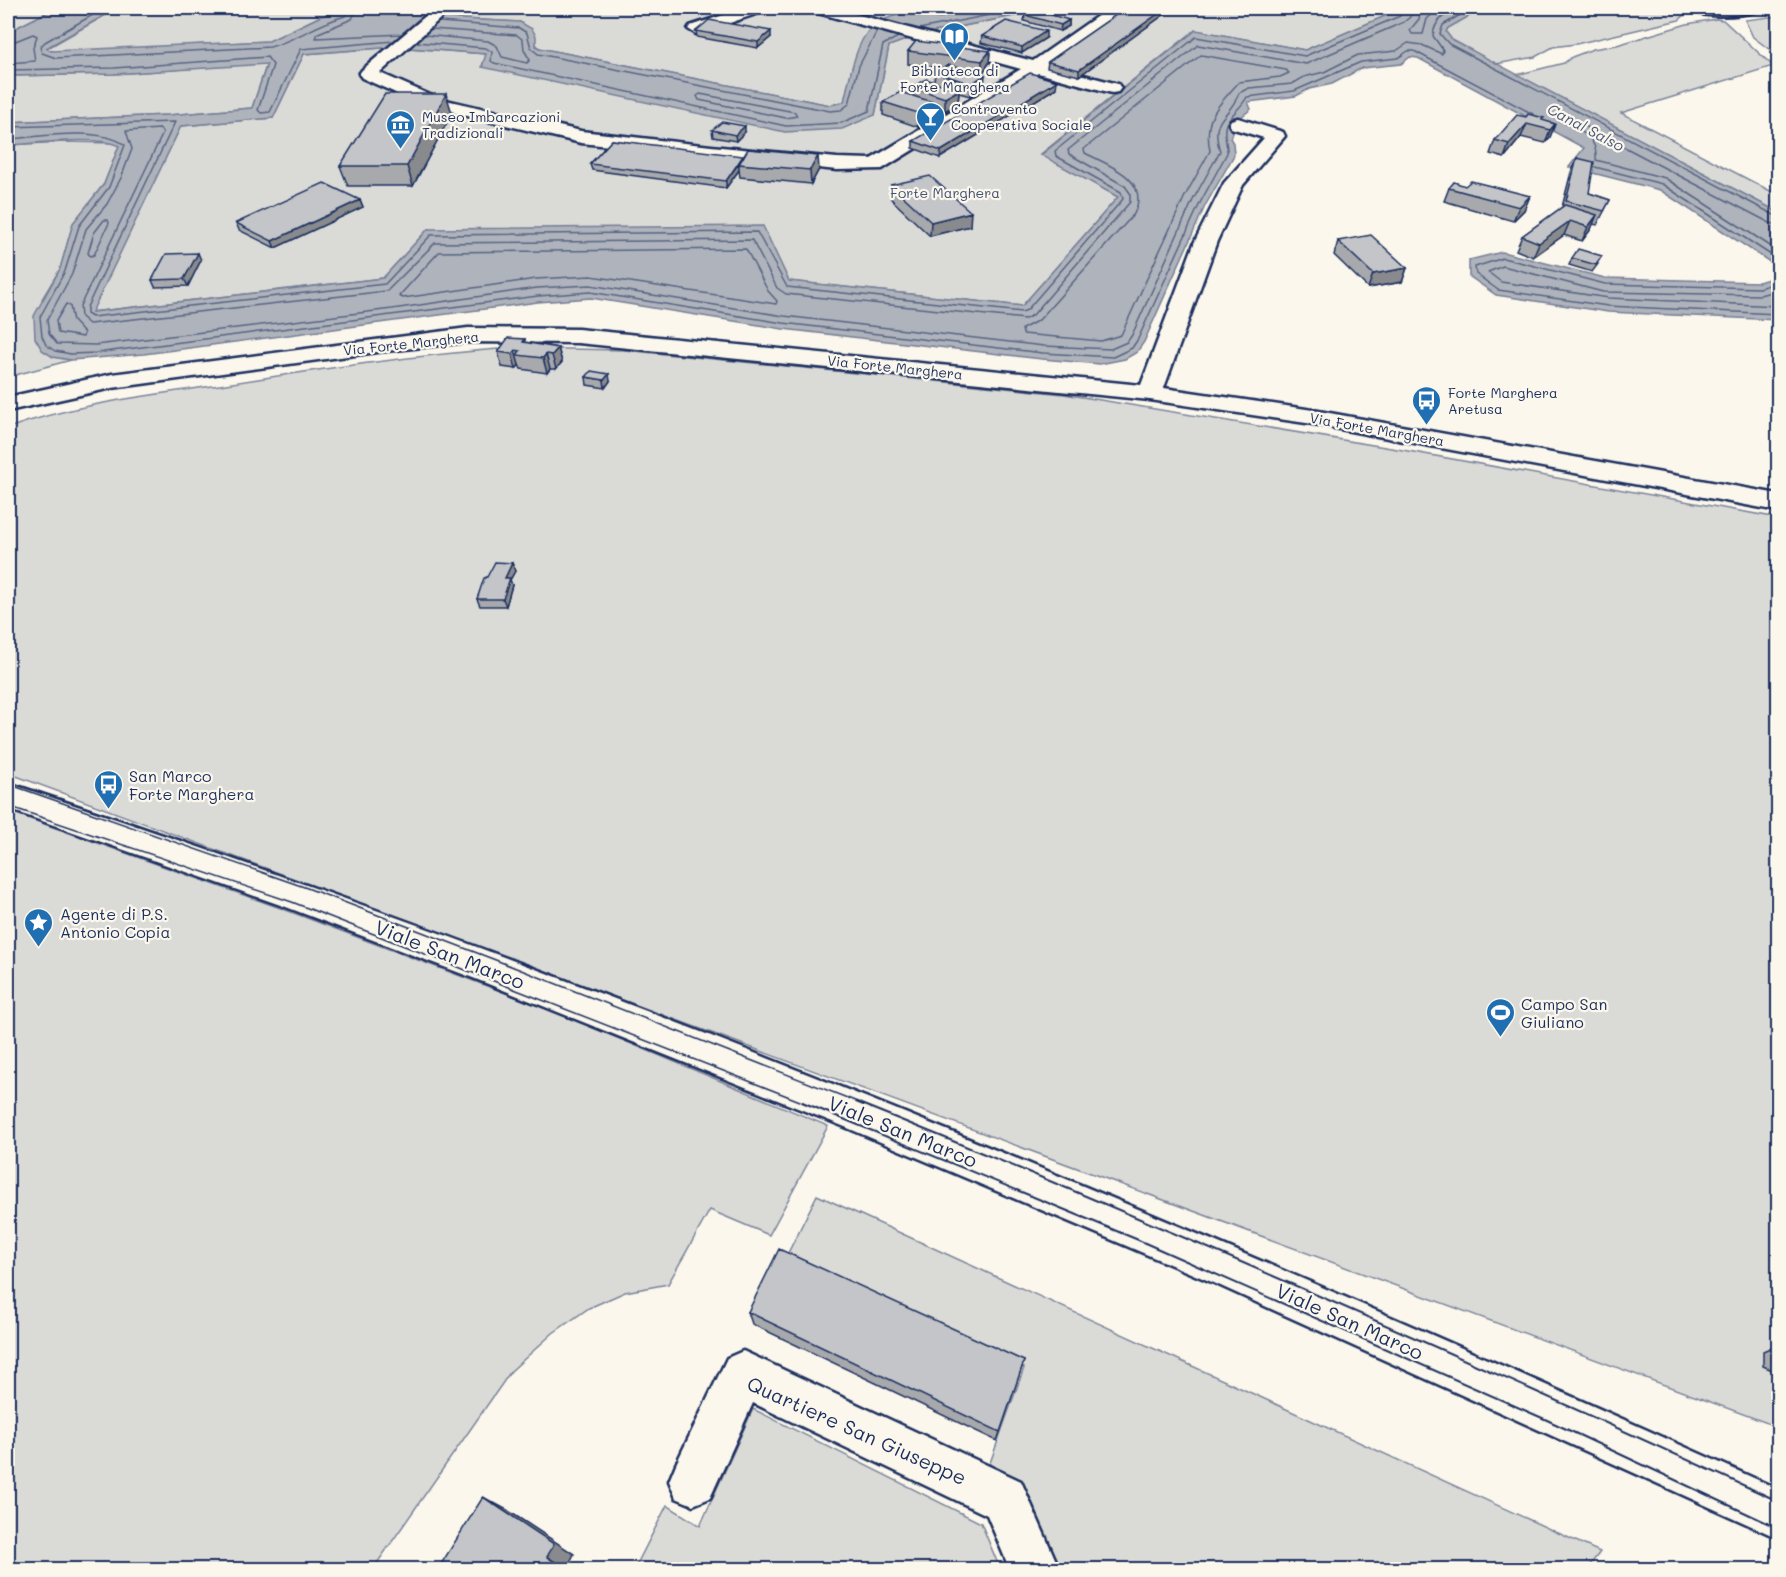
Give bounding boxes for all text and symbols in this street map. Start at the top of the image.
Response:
library icon: Biblioteca di Forte Marghera [939,20,971,62]
place label: Biblioteca di Forte Marghera [900,61,1010,96]
water label: Canal Salso [1544,98,1628,156]
place label: Controvento Cooperativa Sociale [951,99,1091,134]
bar icon: Controvento Cooperativa Sociale [914,100,946,142]
place label: Museo Imbarcazioni Tradizionali [422,107,560,142]
museum icon: Museo Imbarcazioni Tradizionali [385,108,417,150]
park label: Forte Marghera [890,183,1000,202]
street label: Via Forte Marghera [342,326,480,360]
street label: Via Forte Marghera [826,350,964,384]
place label: Forte Marghera Aretusa [1448,383,1558,418]
bus stop icon: Forte Marghera Aretusa [1411,384,1443,426]
street label: Via Forte Marghera [1308,408,1446,450]
place label: San Marco Forte Marghera [129,765,255,804]
bus stop icon: San Marco Forte Marghera [92,768,124,810]
place label: Agente di P.S. Antonio Copia [60,903,171,942]
place icon: Agente di P.S. Antonio Copia [23,906,55,948]
street label: Viale San Marco [371,913,529,995]
place label: Campo San Giuliano [1521,993,1607,1032]
sports icon: Campo San Giuliano [1484,996,1516,1038]
street label: Viale San Marco [825,1089,981,1173]
street label: Viale San Marco [1272,1277,1428,1365]
street label: Quartiere San Giuseppe [743,1370,971,1490]

